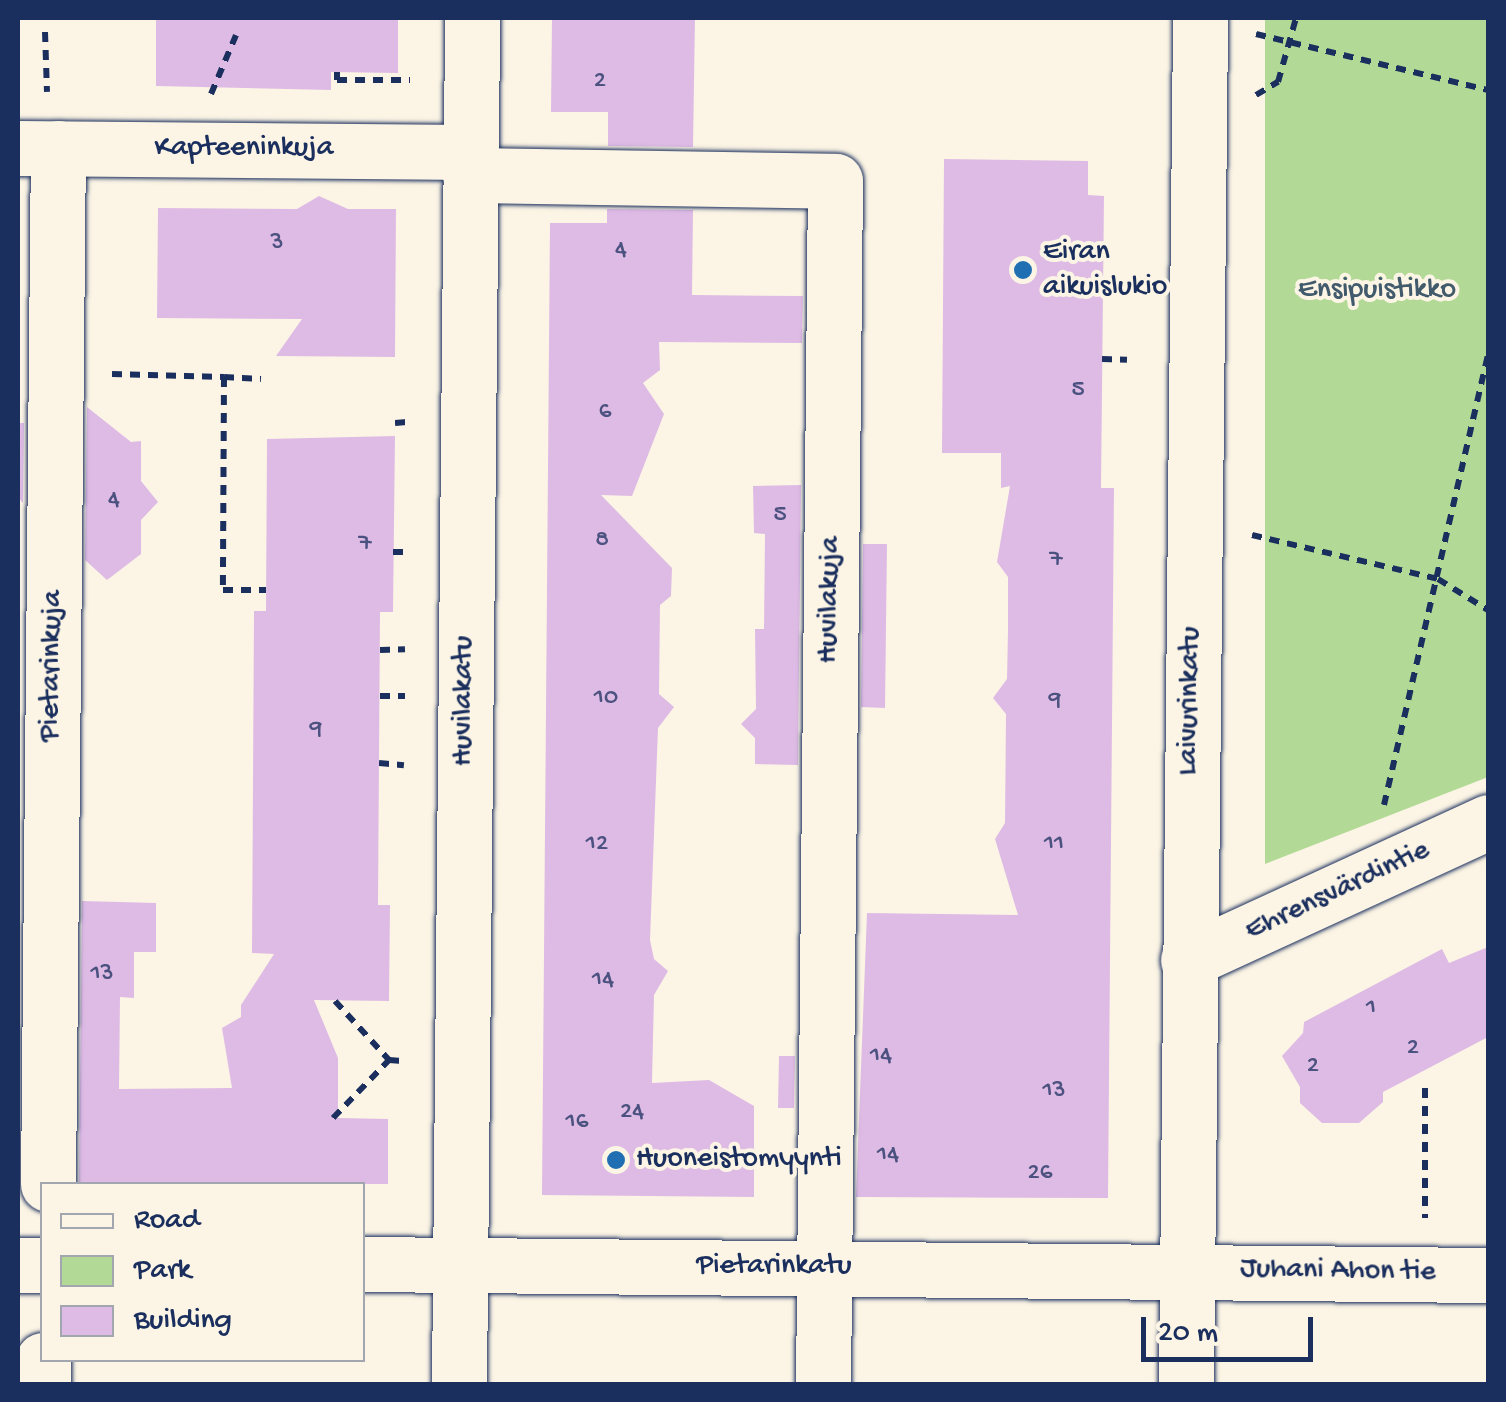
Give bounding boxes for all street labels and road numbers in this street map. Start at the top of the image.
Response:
street label: Kapteeninkuja [154,131,334,167]
street label: Huvilakuja [812,536,850,664]
street label: Pietarinkuja [34,590,72,742]
street label: Laivurinkatu [1172,626,1210,776]
street label: Huvilakatu [447,636,483,766]
street label: Ehrensvärdintie [1240,834,1436,950]
street label: Pietarinkatu [696,1249,852,1285]
street label: Juhani Ahon tie [1240,1252,1436,1292]

